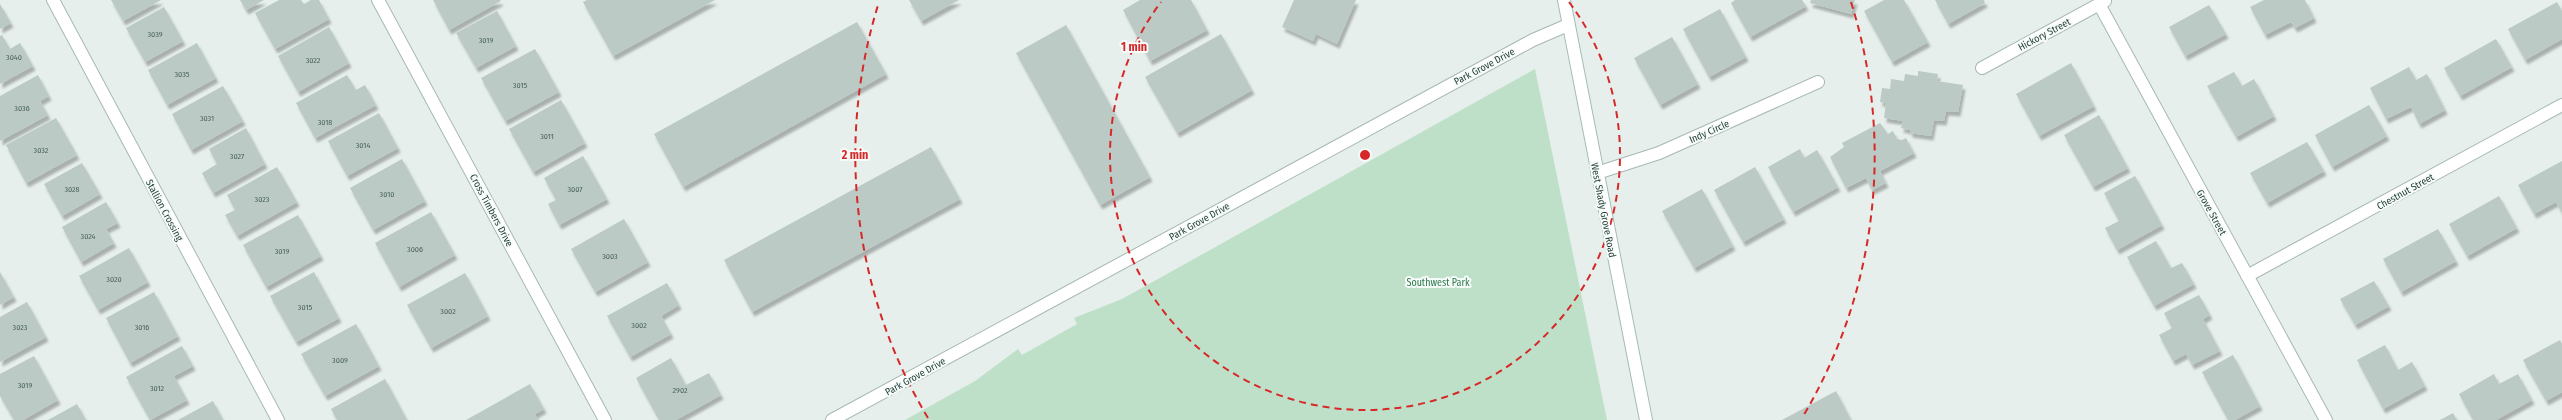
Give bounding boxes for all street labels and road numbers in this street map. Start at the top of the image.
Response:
street label: Hickory Street [2016,16,2073,54]
street label: Park Grove Drive [1452,46,1517,88]
street label: Indy Circle [1687,118,1731,146]
street label: West Shady Grove Road [1588,162,1618,259]
street label: Chestnut Street [2375,171,2437,213]
street label: Cross Timbers Drive [467,172,515,249]
street label: Stallion Crossing [143,178,186,244]
street label: Grove Street [2194,188,2229,238]
street label: Park Grove Drive [1167,200,1232,243]
street label: Park Grove Drive [883,355,948,398]

